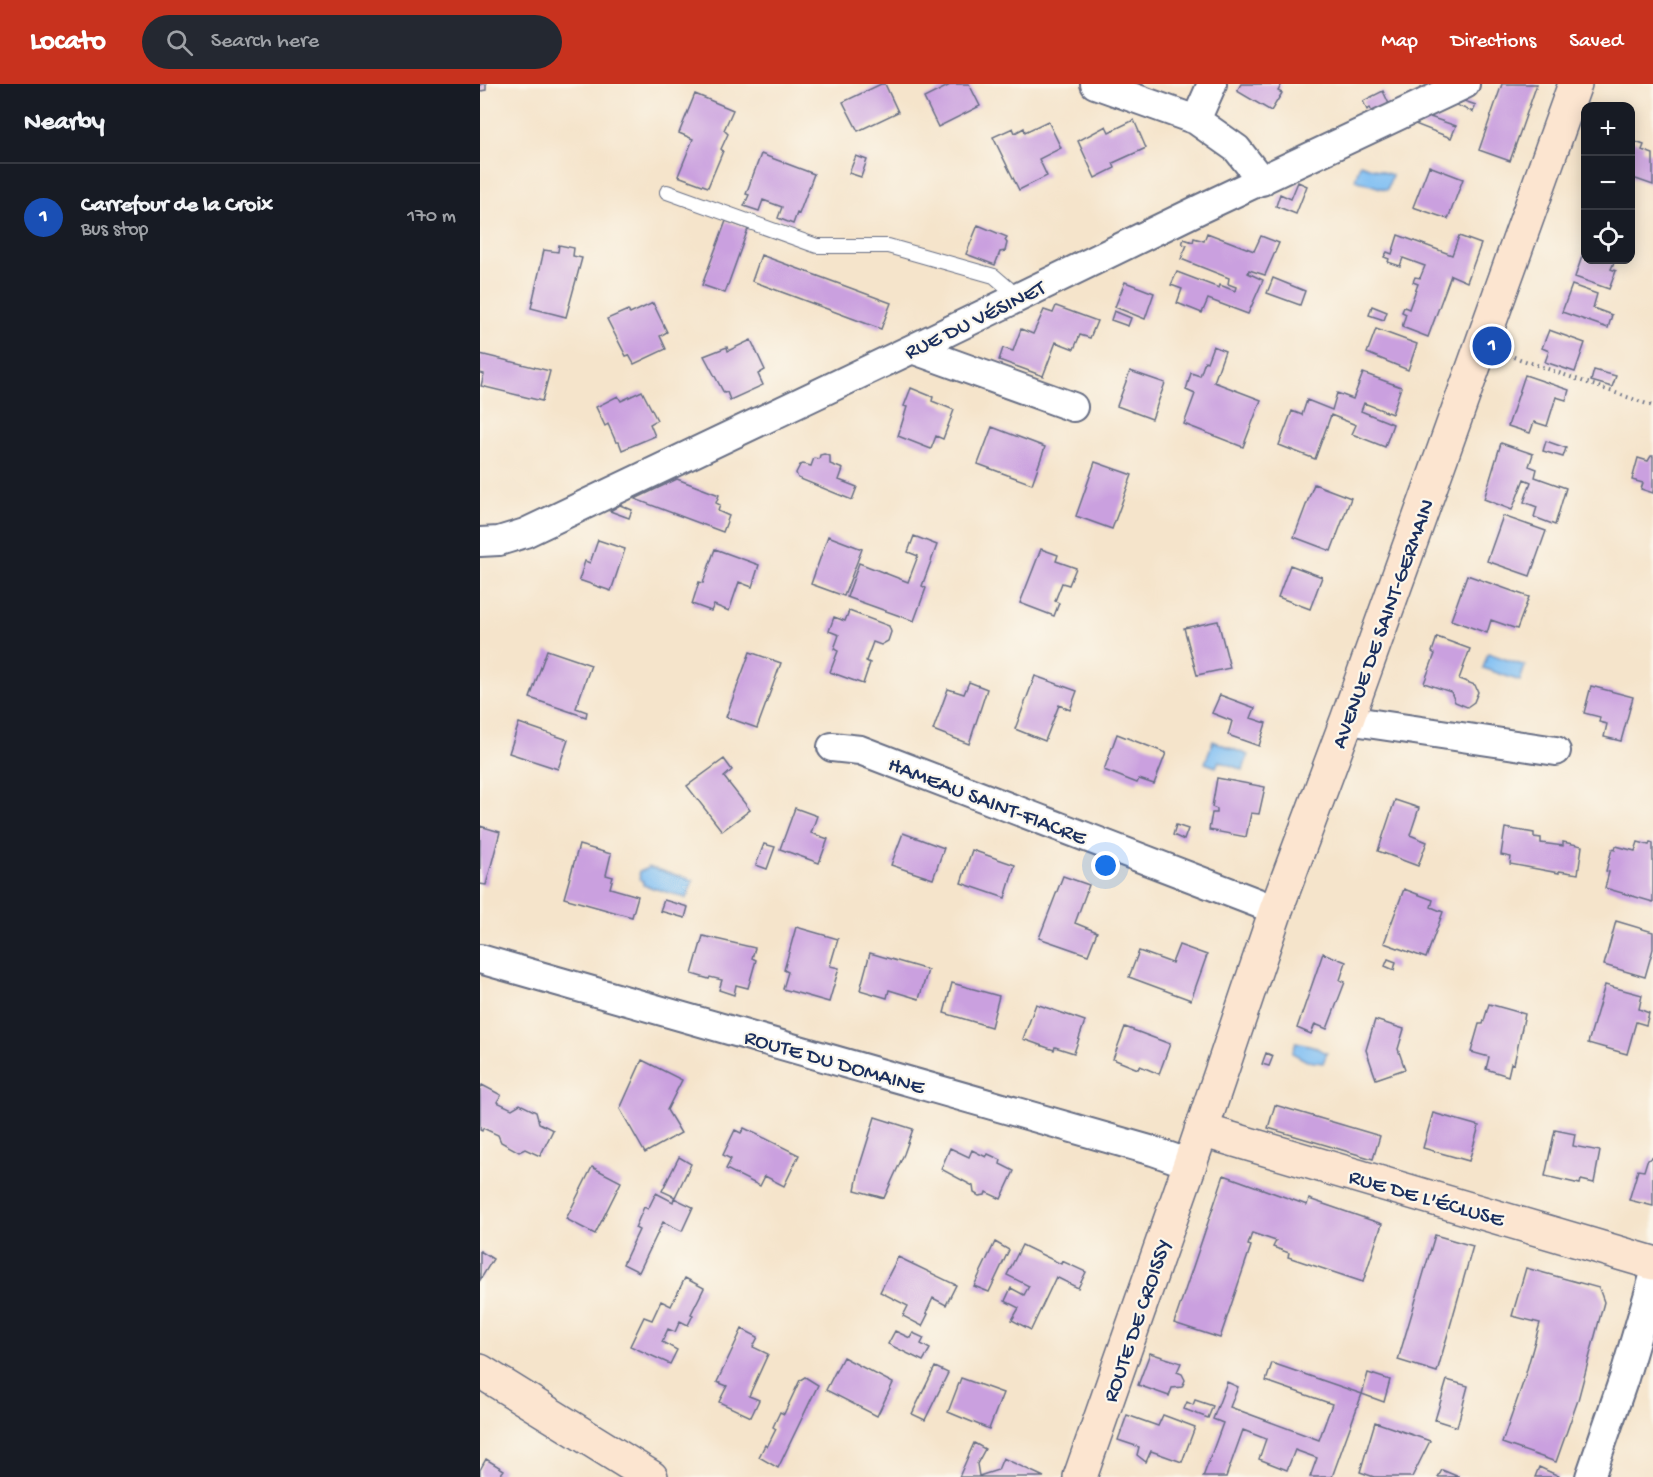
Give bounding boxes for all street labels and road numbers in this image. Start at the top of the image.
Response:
street label: RUE DU VÉSINET [901,276,1052,367]
street label: AVENUE DE SAINT-GERMAIN [1328,496,1442,753]
street label: HAMEAU SAINT-FIACRE [884,753,1091,853]
street label: ROUTE DU DOMAINE [741,1026,928,1102]
street label: RUE DE L'ÉCLUSE [1345,1165,1508,1235]
street label: ROUTE DE CROISSY [1099,1236,1179,1406]

